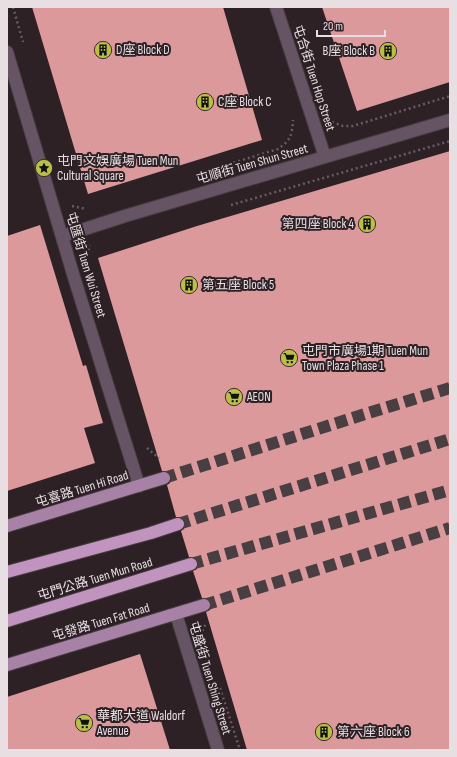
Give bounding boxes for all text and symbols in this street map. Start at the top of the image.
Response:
scale bar [317,12,385,38]
text: 20 m [323,19,343,34]
street label: 屯合街 Tuen Hop Street [289,23,339,133]
building icon: D座 Block D [93,40,113,60]
building icon: B座 Block B [378,41,398,61]
place label: D座 Block D [116,42,170,58]
place label: B座 Block B [323,43,375,59]
building icon: C座 Block C [195,92,215,112]
place label: C座 Block C [218,94,272,110]
street label: 屯順街 Tuen Shun Street [194,140,310,188]
place label: 屯門文娛廣場 Tuen Mun Cultural Square [57,153,178,184]
place icon: 屯門文娛廣場 Tuen Mun Cultural Square [34,158,54,178]
street label: 屯匯街 Tuen Wui Street [62,210,110,320]
building icon: 第四座 Block 4 [357,214,377,234]
place label: 第四座 Block 4 [282,216,355,232]
building icon: 第五座 Block 5 [179,275,199,295]
place label: 第五座 Block 5 [202,277,274,293]
place label: 屯門市廣場1期 Tuen Mun Town Plaza Phase 1 [302,343,428,374]
supermarket icon: 屯門市廣場1期 Tuen Mun Town Plaza Phase 1 [279,348,299,368]
supermarket icon: AEON [224,387,244,407]
place label: AEON [246,389,271,405]
street label: 屯喜路 Tuen Hi Road [34,467,130,511]
street label: 屯門公路 Tuen Mun Road [36,554,154,604]
street label: 屯發路 Tuen Fat Road [50,600,152,644]
street label: 屯盛街 Tuen Shing Street [185,619,235,737]
place label: 華都大道 Waldorf Avenue [96,708,185,739]
supermarket icon: 華都大道 Waldorf Avenue [74,713,94,733]
building icon: 第六座 Block 6 [314,722,334,742]
place label: 第六座 Block 6 [337,724,410,740]

